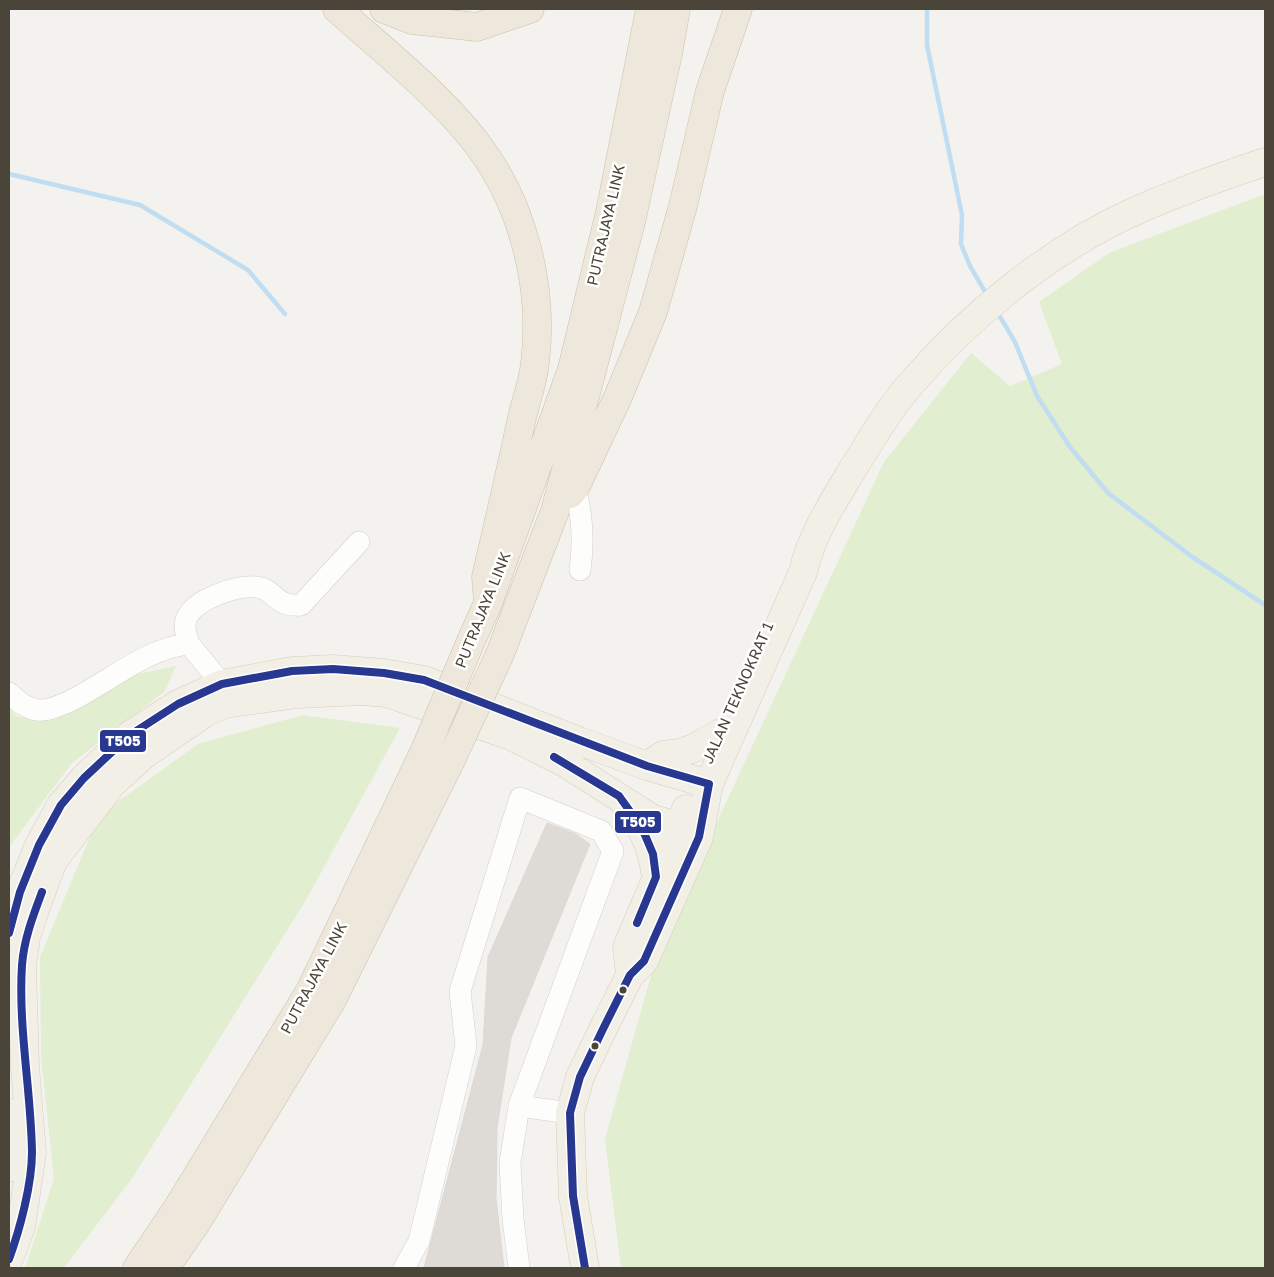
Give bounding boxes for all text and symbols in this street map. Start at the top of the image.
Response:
street label: PUTRAJAYA LINK [582,162,628,287]
street label: PUTRAJAYA LINK [451,549,514,670]
street label: JALAN TEKNOKRAT 1 [698,619,776,766]
line badge: T505 [99,729,147,753]
text: T505 [105,732,141,749]
line badge: T505 [614,810,662,834]
text: T505 [620,813,656,830]
street label: PUTRAJAYA LINK [276,919,350,1036]
unlabelled marker [618,985,628,995]
unlabelled marker [590,1041,600,1051]

